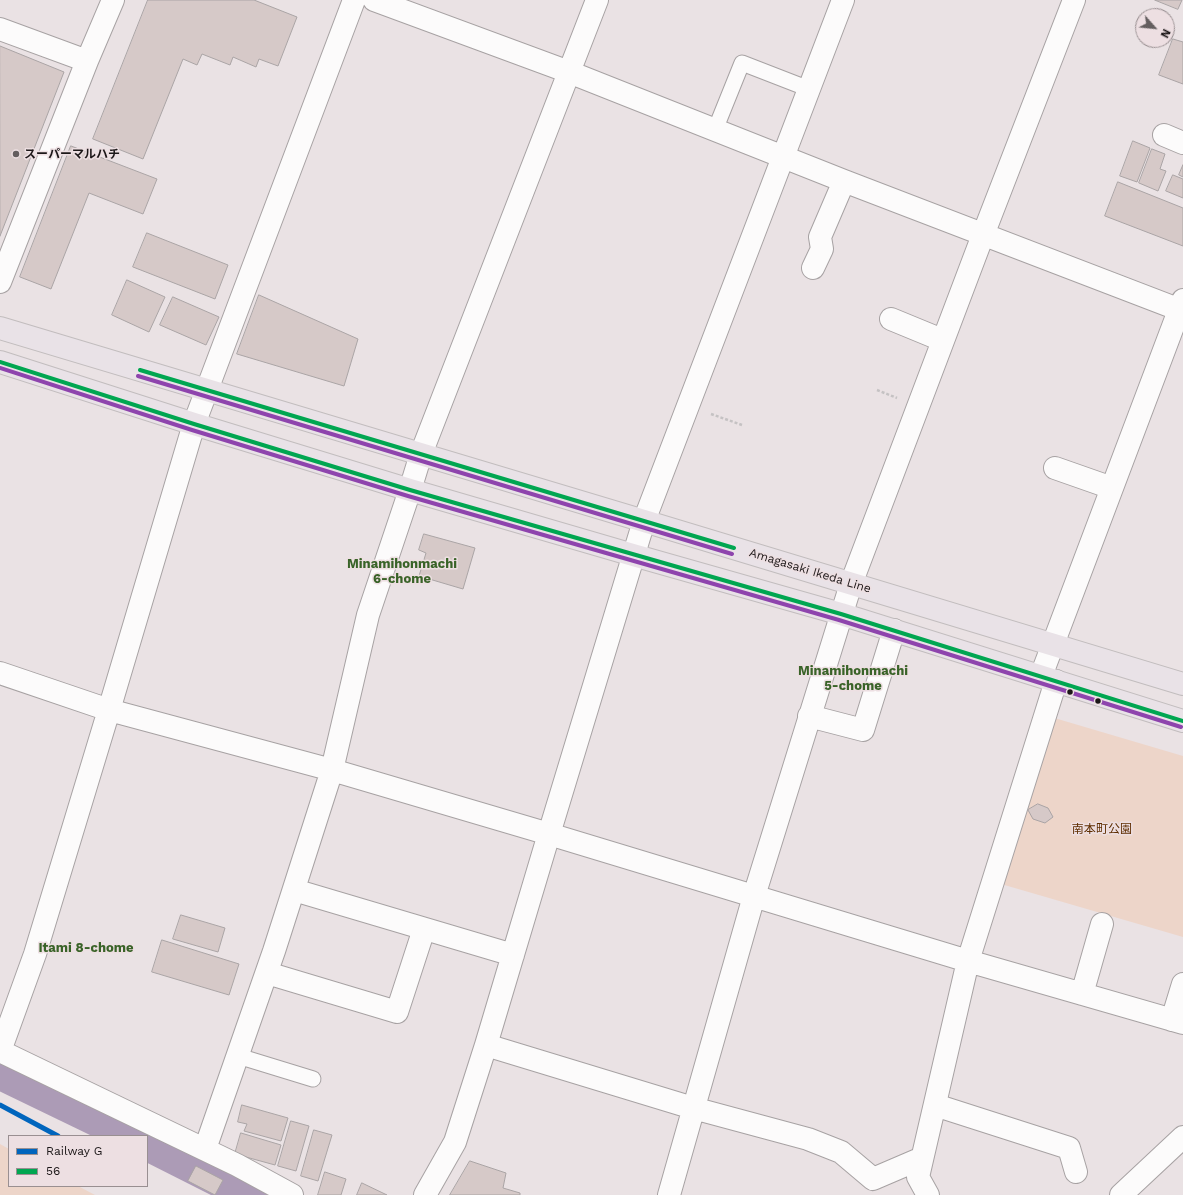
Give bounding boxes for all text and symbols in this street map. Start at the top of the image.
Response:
north arrow [1135,8,1175,48]
text: N [1158,27,1173,40]
place label: スーパーマルハチ [24,147,120,161]
marker: スーパーマルハチ [11,149,21,159]
street label: Amagasaki Ikeda Line [747,546,873,596]
district label: Minamihonmachi 6-chome [347,556,457,587]
district label: Minamihonmachi 5-chome [798,663,908,694]
unlabelled marker [1065,687,1075,697]
unlabelled marker [1093,696,1103,706]
park label: 南本町公園 [1072,822,1132,836]
district label: Itami 8-chome [38,940,134,956]
legend [8,1135,148,1187]
text: Railway G [46,1144,102,1158]
text: 56 [46,1164,60,1178]

